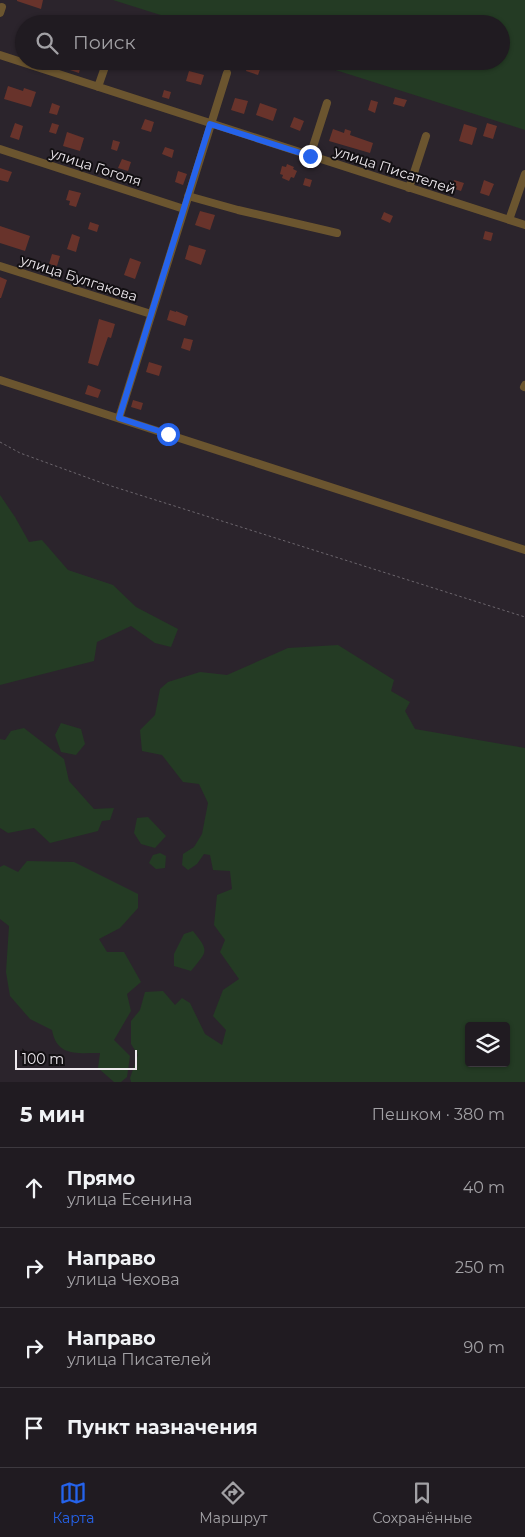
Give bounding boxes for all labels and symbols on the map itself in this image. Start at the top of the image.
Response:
street label: улица Писателей [331,142,458,198]
street label: улица Гоголя [47,143,144,190]
route end [299,145,322,168]
street label: улица Булгакова [17,250,140,305]
route start [157,423,180,446]
scale bar [15,1047,138,1070]

